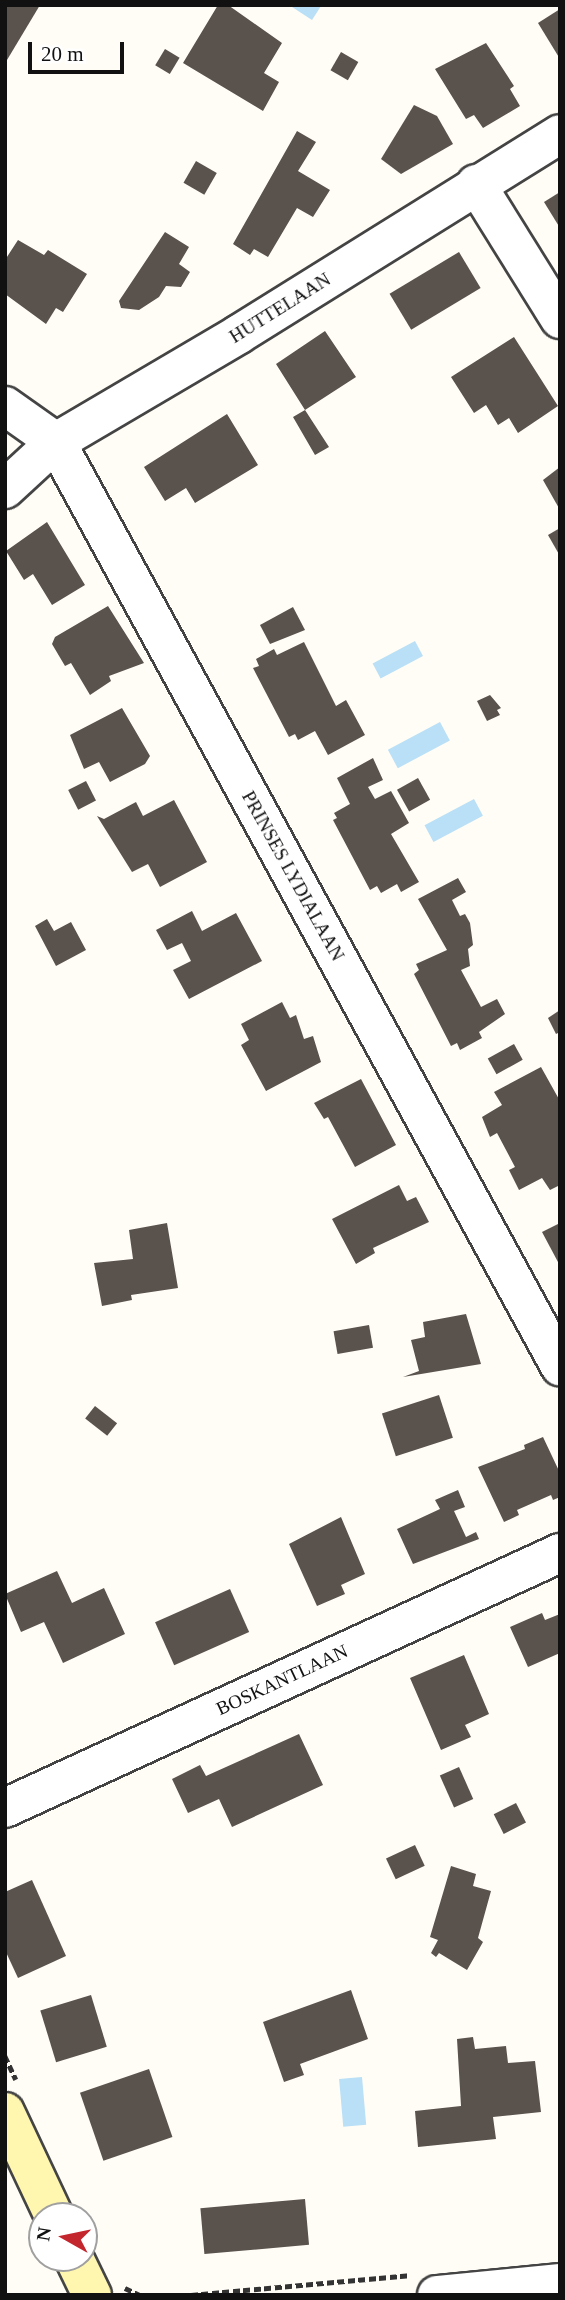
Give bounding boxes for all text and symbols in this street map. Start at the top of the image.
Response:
scale bar [32,28,128,72]
text: 20 m [41,42,84,66]
street label: HUTTELAAN [225,268,335,348]
street label: PRINSES LYDIALAAN [237,787,349,965]
street label: BOSKANTLAAN [213,1640,351,1720]
north arrow [28,2202,98,2272]
text: N [32,2226,55,2242]

